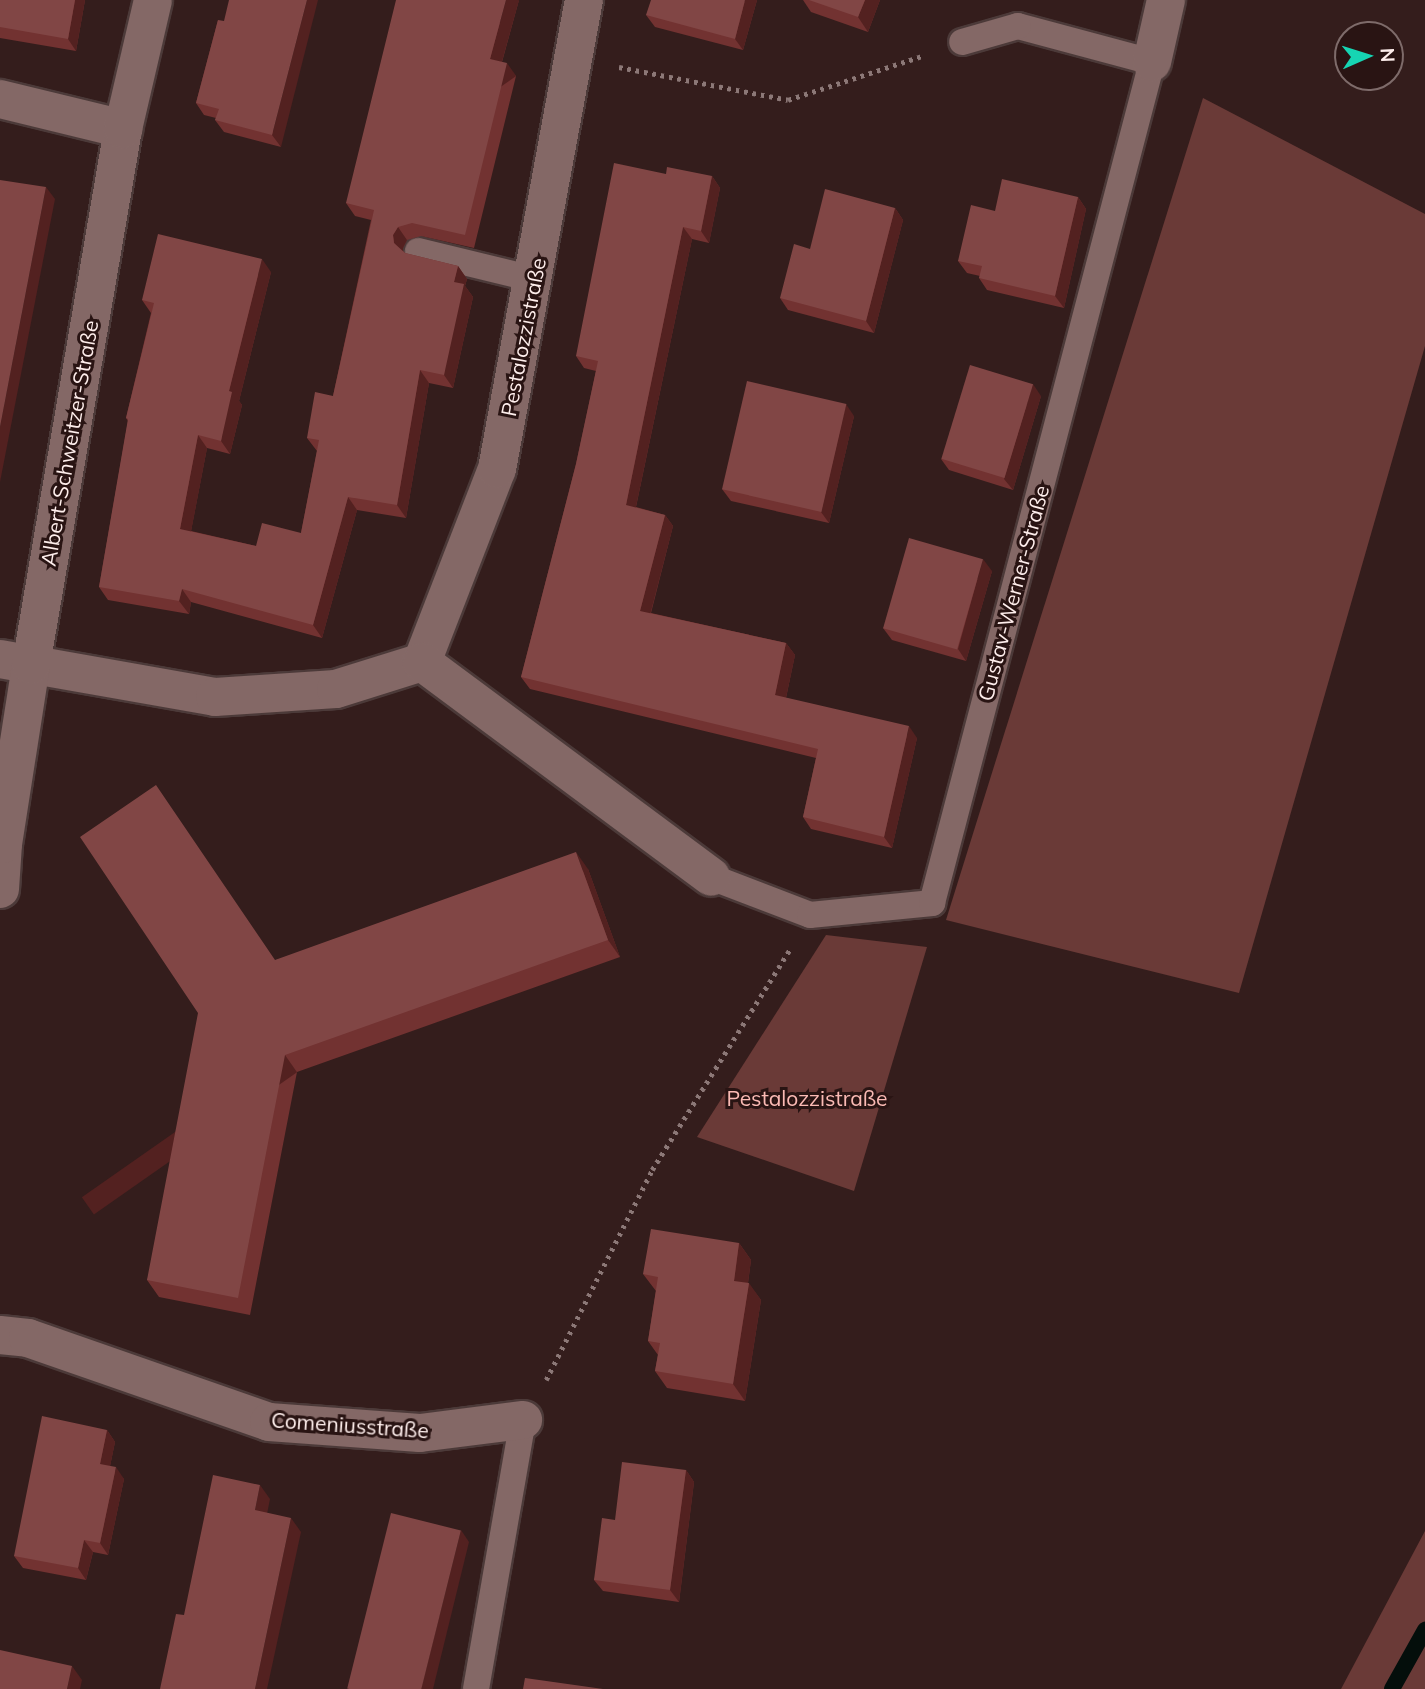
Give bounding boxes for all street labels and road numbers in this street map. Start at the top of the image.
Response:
street label: Pestalozzistraße [495,256,551,418]
street label: Albert-Schweitzer-Straße [35,318,103,568]
street label: Gustav-Werner-Straße [972,482,1054,704]
street label: Comeniusstraße [270,1407,430,1443]

